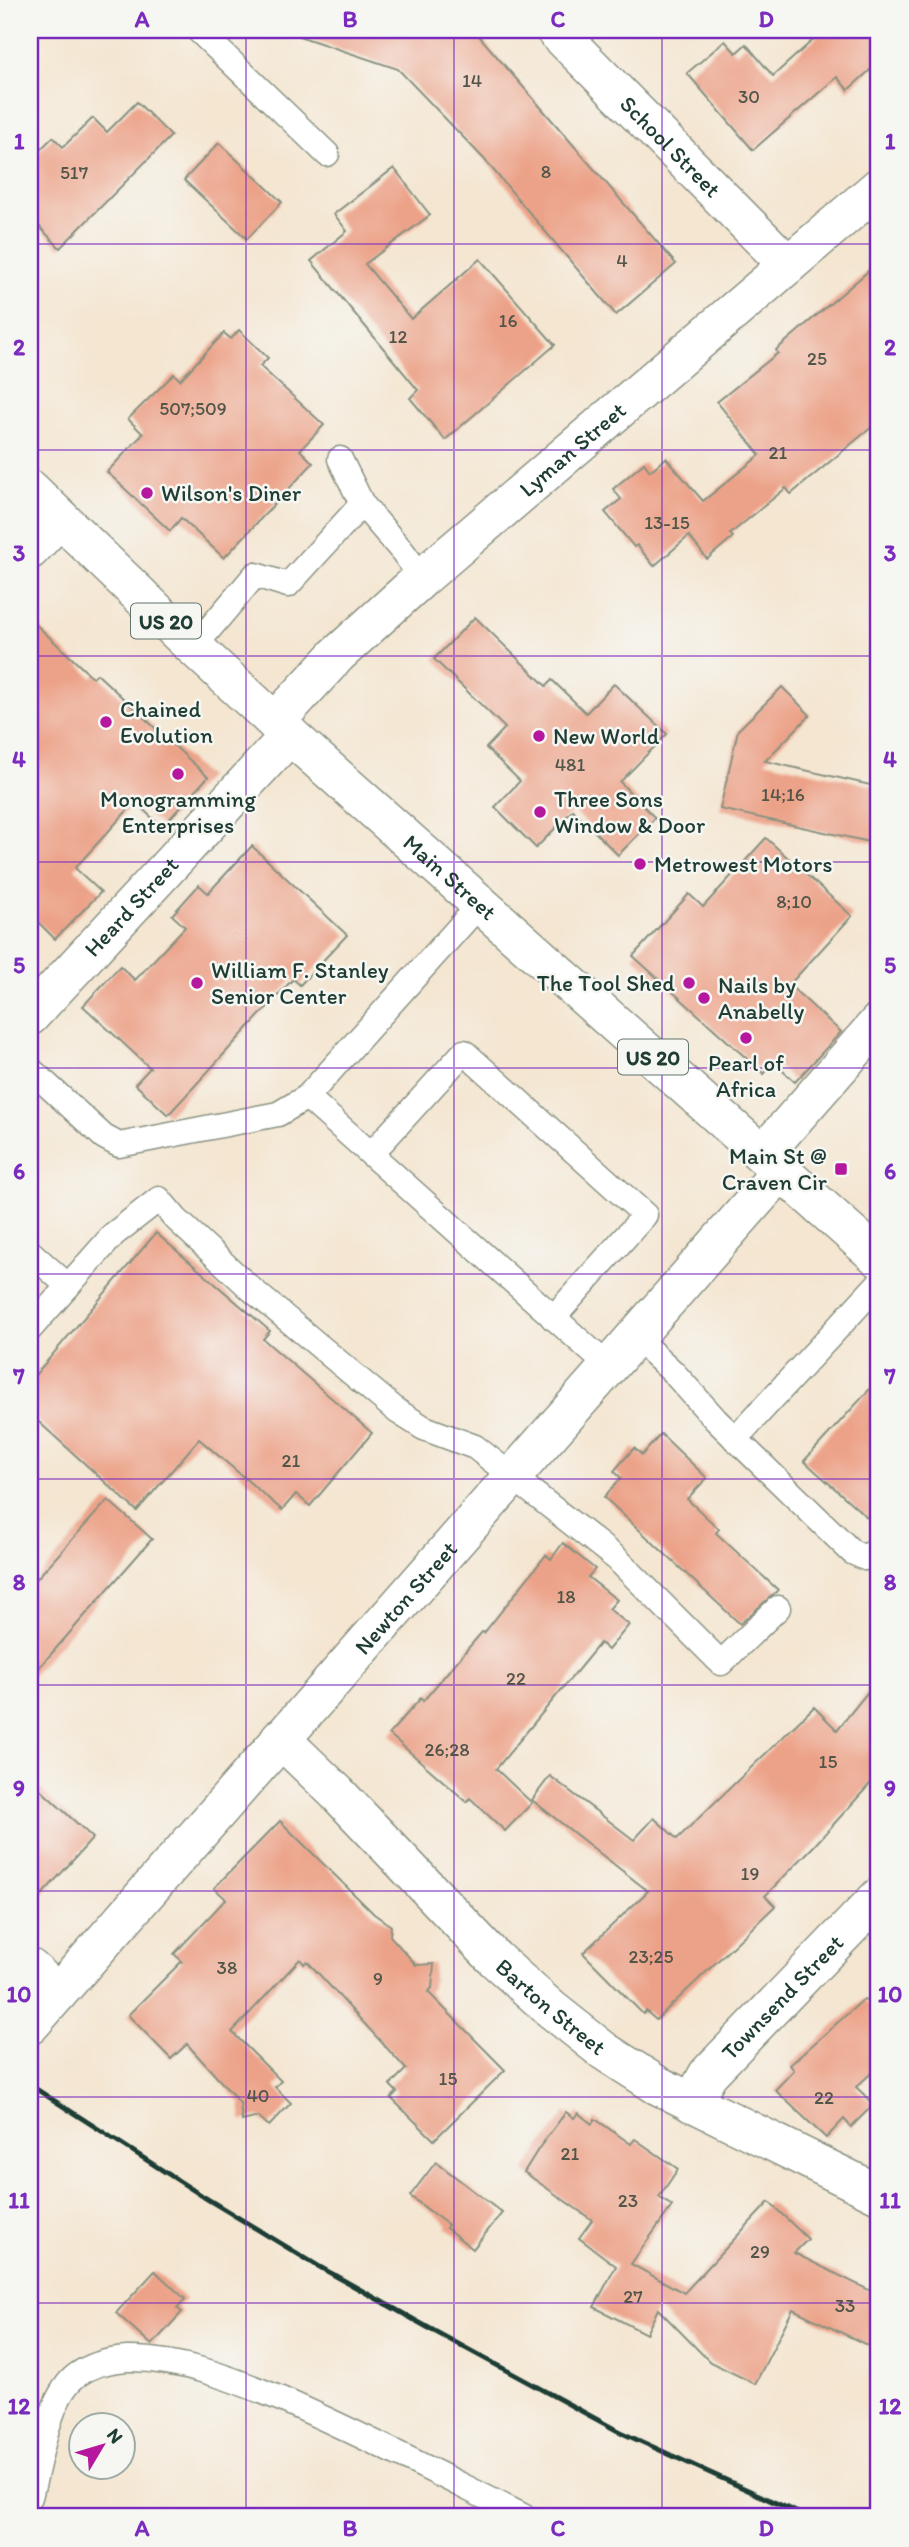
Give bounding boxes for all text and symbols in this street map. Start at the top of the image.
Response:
text: A [134,5,150,33]
text: B [343,5,358,33]
text: C [551,5,566,33]
text: D [758,5,774,33]
house number: 14 [462,69,482,92]
house number: 30 [738,85,760,108]
street label: School Street [614,90,727,203]
text: 1 [14,127,25,155]
text: 1 [885,127,896,155]
house number: 8 [541,160,551,183]
house number: 517 [60,161,88,184]
house number: 4 [616,249,628,272]
house number: 16 [499,309,517,332]
house number: 12 [389,325,407,348]
text: 2 [13,333,26,361]
text: 2 [884,333,897,361]
house number: 25 [807,347,827,370]
street label: Lyman Street [513,396,632,503]
house number: 507;509 [159,397,227,420]
house number: 21 [769,441,788,464]
place label: Wilson's Diner [161,479,301,507]
marker: Wilson's Diner [139,485,155,501]
house number: 13-15 [644,511,690,534]
text: 3 [13,539,26,567]
text: 3 [884,539,897,567]
road number: US 20 [131,604,201,638]
place label: Chained Evolution [120,695,213,749]
marker: Chained Evolution [98,714,114,730]
place label: New World [553,722,660,750]
marker: New World [531,728,547,744]
text: 4 [12,745,26,773]
text: 4 [883,745,897,773]
house number: 481 [555,753,586,776]
marker: Monogramming Enterprises [170,766,186,782]
house number: 14;16 [761,783,805,806]
place label: Monogramming Enterprises [100,785,256,839]
place label: Three Sons Window & Door [554,785,705,839]
marker: Three Sons Window & Door [532,804,548,820]
street label: Main Street [397,828,502,926]
place label: Metrowest Motors [654,850,832,878]
street label: Heard Street [78,851,185,962]
marker: Metrowest Motors [632,856,648,872]
house number: 8;10 [776,890,812,913]
text: 5 [13,951,25,979]
text: 5 [884,951,896,979]
place label: William F. Stanley Senior Center [211,956,389,1010]
place label: The Tool Shed [537,969,675,997]
place label: Nails by Anabelly [718,971,805,1025]
marker: William F. Stanley Senior Center [189,975,205,991]
marker: The Tool Shed [681,975,697,991]
marker: Nails by Anabelly [696,990,712,1006]
marker: Pearl of Africa [738,1030,754,1046]
road number: US 20 [618,1040,688,1074]
place label: Pearl of Africa [708,1049,784,1103]
place label: Main St @ Craven Cir [722,1142,827,1196]
text: 6 [13,1157,25,1185]
text: 6 [884,1157,896,1185]
marker: Main St @ Craven Cir [833,1161,849,1177]
text: 7 [12,1362,25,1390]
text: 7 [883,1362,896,1390]
house number: 21 [282,1449,301,1472]
street label: Newton Street [348,1535,463,1660]
text: 8 [13,1568,26,1596]
text: 8 [884,1568,897,1596]
house number: 18 [556,1585,576,1608]
house number: 22 [506,1667,526,1690]
house number: 26;28 [424,1738,470,1761]
house number: 15 [819,1750,837,1773]
text: 9 [13,1774,25,1802]
text: 9 [884,1774,896,1802]
house number: 19 [741,1862,759,1885]
street label: Townsend Street [715,1928,849,2066]
house number: 23;25 [628,1945,674,1968]
street label: Barton Street [490,1952,612,2061]
house number: 38 [217,1956,237,1979]
house number: 9 [373,1967,383,1990]
text: 10 [7,1980,31,2008]
text: 10 [878,1980,902,2008]
house number: 15 [439,2067,457,2090]
house number: 40 [246,2084,270,2107]
house number: 22 [814,2086,834,2109]
house number: 21 [561,2142,580,2165]
text: 11 [8,2186,30,2214]
text: 11 [879,2186,901,2214]
house number: 23 [618,2189,638,2212]
house number: 29 [750,2240,770,2263]
house number: 27 [623,2285,643,2308]
house number: 33 [835,2294,855,2317]
text: 12 [8,2392,31,2420]
text: 12 [879,2392,902,2420]
north arrow [66,2410,136,2480]
text: N [102,2424,128,2448]
text: A [134,2514,150,2542]
text: B [343,2514,358,2542]
text: C [551,2514,566,2542]
text: D [758,2514,774,2542]

